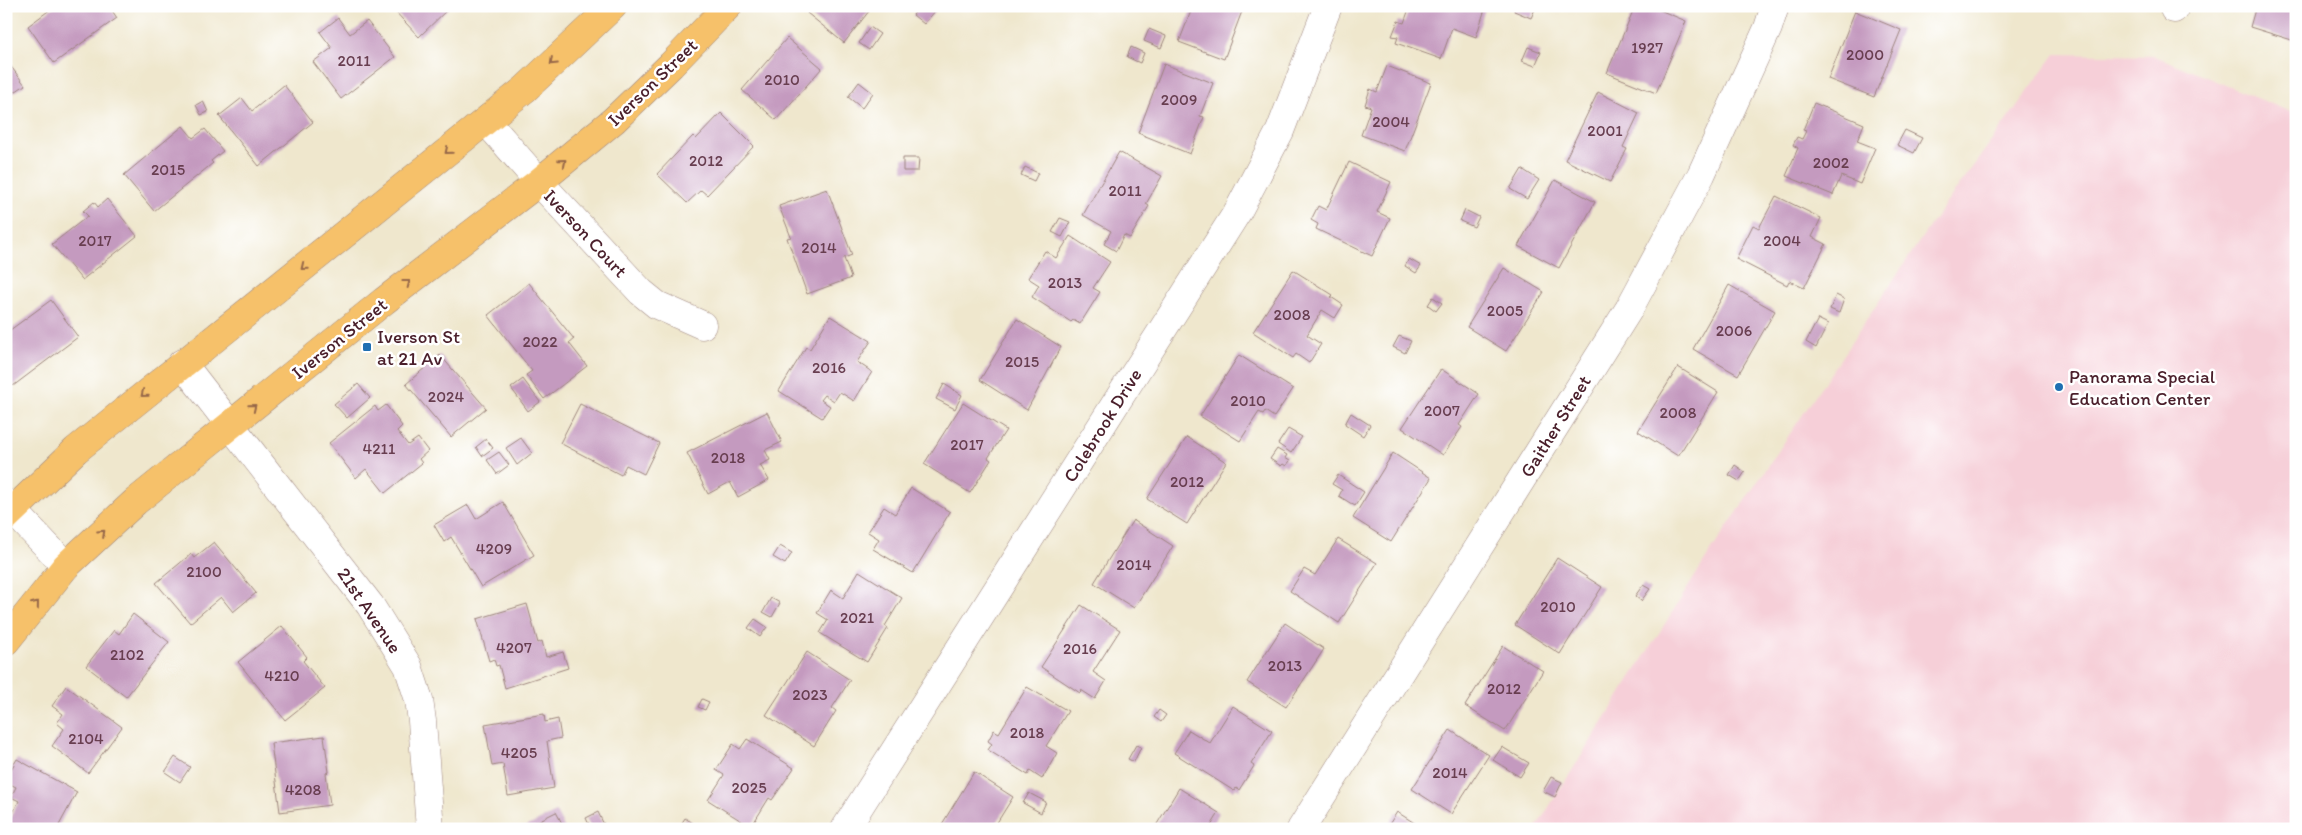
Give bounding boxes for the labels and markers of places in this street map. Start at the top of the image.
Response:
place label: Iverson St at 21 Av [377,325,460,370]
marker: Iverson St at 21 Av [361,341,373,353]
place label: Panorama Special Education Center [2069,365,2216,410]
marker: Panorama Special Education Center [2053,381,2065,393]

